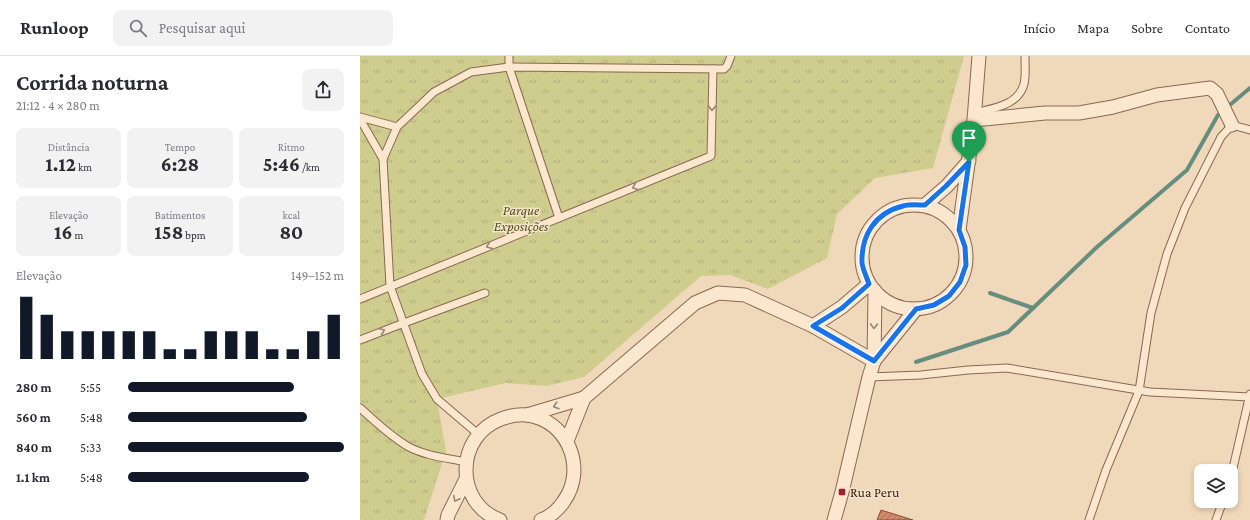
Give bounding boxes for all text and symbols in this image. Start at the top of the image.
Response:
search box [113,10,393,46]
text: Runloop [20,17,89,38]
icon: search [127,17,149,39]
text: Pesquisar aqui [159,20,245,36]
text: Início [1024,20,1055,36]
text: Mapa [1077,20,1109,36]
text: Sobre [1131,20,1163,36]
text: Contato [1185,20,1230,36]
button: share [302,69,344,111]
text: Corrida noturna [16,70,168,95]
text: 21:12 · 4 × 280 m [16,98,100,113]
one-way arrow [708,105,716,111]
pin [952,121,986,162]
icon: arrive [958,127,980,149]
text: Distância [48,141,89,153]
text: Tempo [165,141,195,153]
text: Ritmo [278,141,305,153]
text: 1.12 [45,153,76,175]
text: 6:28 [161,153,199,175]
text: 5:46 [263,153,300,175]
text: km [76,161,92,173]
text: /km [300,161,320,173]
one-way arrow [631,182,638,190]
park label: Parque Exposições [494,202,549,234]
text: Elevação [49,209,88,221]
text: Batimentos [155,209,205,221]
text: kcal [282,209,300,221]
text: 16 [54,221,72,243]
text: 158 [154,221,183,243]
text: 80 [279,221,303,243]
text: m [72,229,83,241]
text: bpm [183,229,206,241]
one-way arrow [485,242,492,250]
text: Elevação [16,268,62,283]
text: 149–152 m [291,268,344,283]
one-way arrow [870,323,878,329]
one-way arrow [378,328,385,336]
text: 280 m [16,380,52,395]
text: 5:55 [80,380,101,395]
one-way arrow [552,401,559,410]
text: 560 m [16,410,51,425]
text: 5:48 [80,410,103,425]
text: 840 m [16,440,52,455]
text: 5:33 [80,440,101,455]
map controls [1194,464,1238,508]
button: layers [1194,464,1238,508]
text: 1.1 km [16,470,50,485]
text: 5:48 [80,470,103,485]
place label: Rua Peru [850,484,900,500]
marker: Rua Peru [837,487,847,497]
one-way arrow [453,495,461,503]

